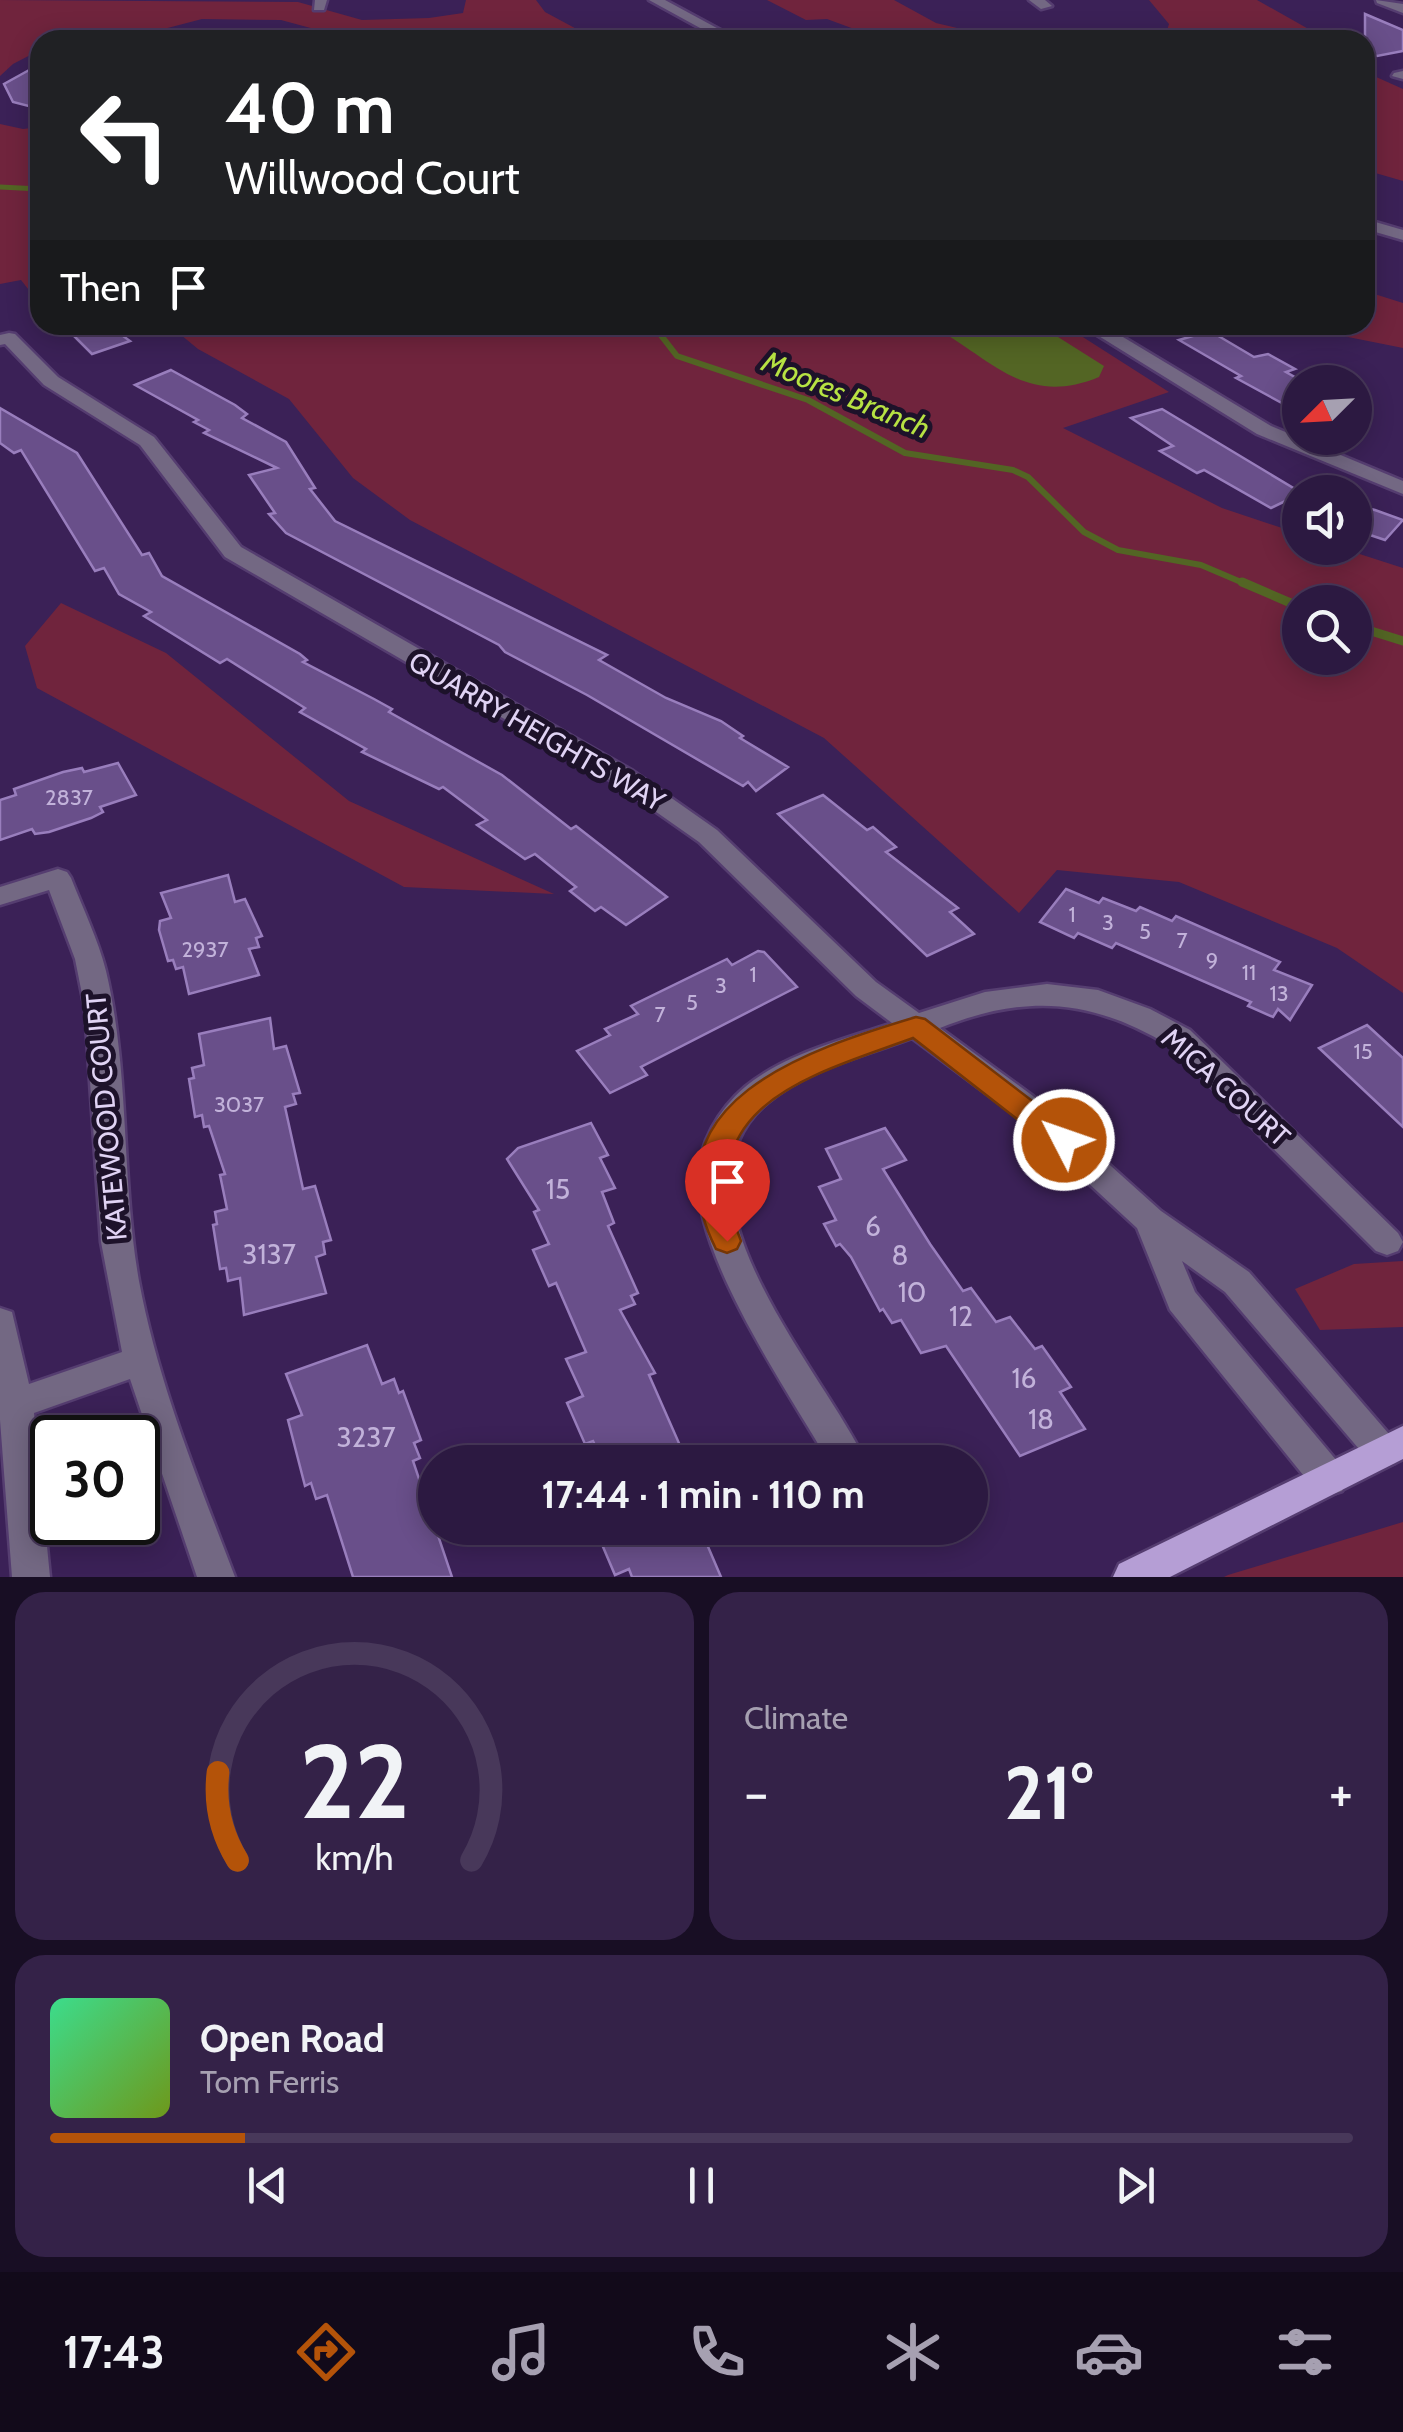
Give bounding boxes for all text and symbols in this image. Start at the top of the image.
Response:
text: 40 m [225,65,394,151]
icon: left [60,70,190,200]
text: Willwood Court [225,151,520,205]
icon: arrive [161,260,216,315]
text: Then [60,264,141,311]
water label: Moores Branch [756,342,936,446]
north arrow [1282,365,1372,455]
map controls [1282,365,1372,675]
button: sound [1282,475,1372,565]
button: search [1282,585,1372,675]
street label: QUARRY HEIGHTS WAY [403,644,672,819]
house number: 2837 [45,784,93,811]
house number: 1 [1068,901,1076,928]
house number: 3 [1102,909,1114,936]
house number: 5 [1139,918,1151,945]
house number: 7 [1176,927,1188,954]
house number: 2937 [182,936,229,963]
house number: 9 [1206,947,1218,974]
house number: 11 [1242,959,1256,986]
house number: 1 [749,961,757,988]
house number: 3 [715,972,727,999]
house number: 13 [1269,980,1289,1007]
house number: 5 [686,989,698,1016]
street label: KATEWOOD COURT [78,992,134,1242]
house number: 7 [654,1001,666,1028]
street label: MICA COURT [1155,1021,1297,1153]
house number: 15 [1353,1038,1373,1065]
position arrow [1012,1088,1116,1192]
house number: 3037 [214,1091,264,1118]
pin [685,1139,770,1242]
icon: arrive [700,1154,755,1209]
house number: 15 [546,1172,570,1206]
house number: 6 [865,1209,881,1243]
house number: 3137 [242,1237,296,1271]
house number: 8 [892,1238,908,1272]
house number: 10 [898,1275,926,1309]
house number: 12 [949,1299,973,1333]
house number: 16 [1011,1361,1037,1395]
house number: 18 [1028,1402,1054,1436]
speed limit sign: 30 [30,1415,160,1545]
house number: 3237 [336,1420,396,1454]
text: 17:44 · 1 min · 110 m [541,1471,865,1518]
text: Climate [744,1698,848,1737]
text: 22 [299,1718,410,1844]
text: 21° [1004,1747,1093,1838]
text: − [744,1759,768,1826]
text: + [1329,1759,1353,1826]
text: km/h [315,1836,394,1879]
text: Open Road [200,2015,385,2062]
text: Tom Ferris [200,2062,339,2101]
icon: previous [240,2158,295,2213]
icon: pause [674,2158,729,2213]
icon: next [1108,2158,1163,2213]
icon: directions [291,2317,361,2387]
icon: music [486,2317,556,2387]
icon: phone [682,2317,752,2387]
icon: climate [878,2317,948,2387]
icon: car [1074,2317,1144,2387]
icon: filters [1270,2317,1340,2387]
text: 17:43 [63,2325,165,2379]

